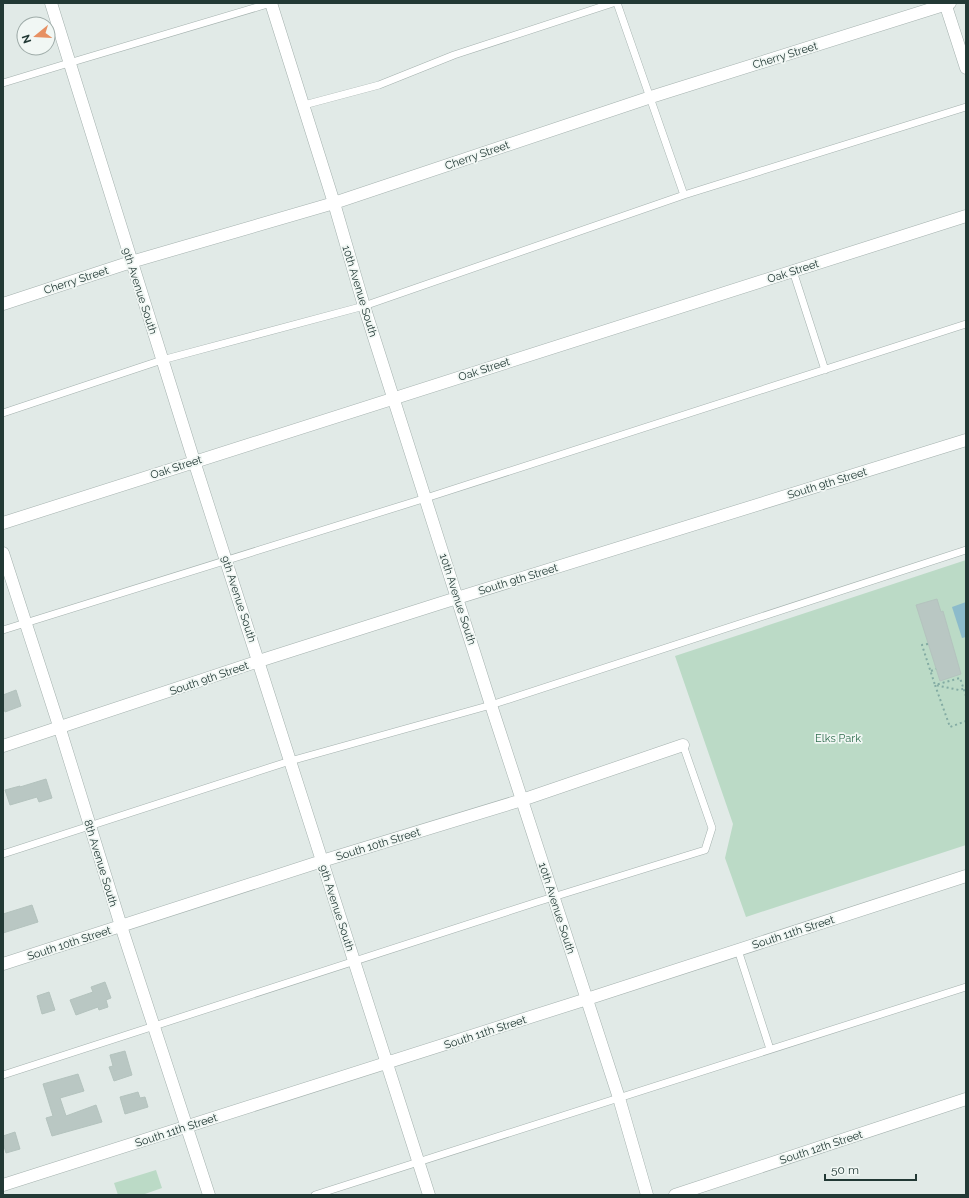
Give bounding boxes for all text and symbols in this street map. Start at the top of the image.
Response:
north arrow [16,16,56,56]
text: N [19,33,34,45]
street label: Cherry Street [751,39,819,72]
street label: Cherry Street [443,138,511,173]
street label: 10th Avenue South [339,244,380,339]
street label: 9th Avenue South [119,246,160,336]
street label: Oak Street [766,257,821,286]
street label: Cherry Street [42,264,110,297]
street label: Oak Street [457,355,512,384]
street label: Oak Street [149,453,204,482]
street label: South 9th Street [786,465,869,502]
street label: 10th Avenue South [437,552,478,646]
street label: 9th Avenue South [218,554,259,644]
street label: South 9th Street [477,561,560,598]
street label: South 9th Street [168,659,251,698]
park label: Elks Park [815,732,861,745]
street label: 8th Avenue South [81,818,120,908]
street label: South 10th Street [334,825,422,863]
street label: 10th Avenue South [536,861,577,955]
street label: 9th Avenue South [316,863,357,953]
street label: South 11th Street [750,913,836,952]
street label: South 10th Street [26,924,113,963]
street label: South 11th Street [442,1013,528,1052]
street label: South 11th Street [133,1111,219,1150]
street label: South 12th Street [778,1128,865,1167]
scale bar [825,1156,916,1182]
text: 50 m [831,1163,859,1177]

